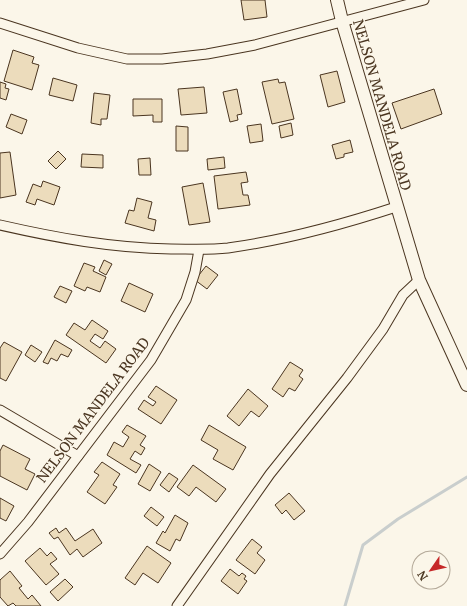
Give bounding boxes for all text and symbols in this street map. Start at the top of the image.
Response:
street label: NELSON MANDELA ROAD [349,17,415,193]
street label: NELSON MANDELA ROAD [33,334,154,486]
north arrow [411,550,451,590]
text: N [414,568,431,583]

